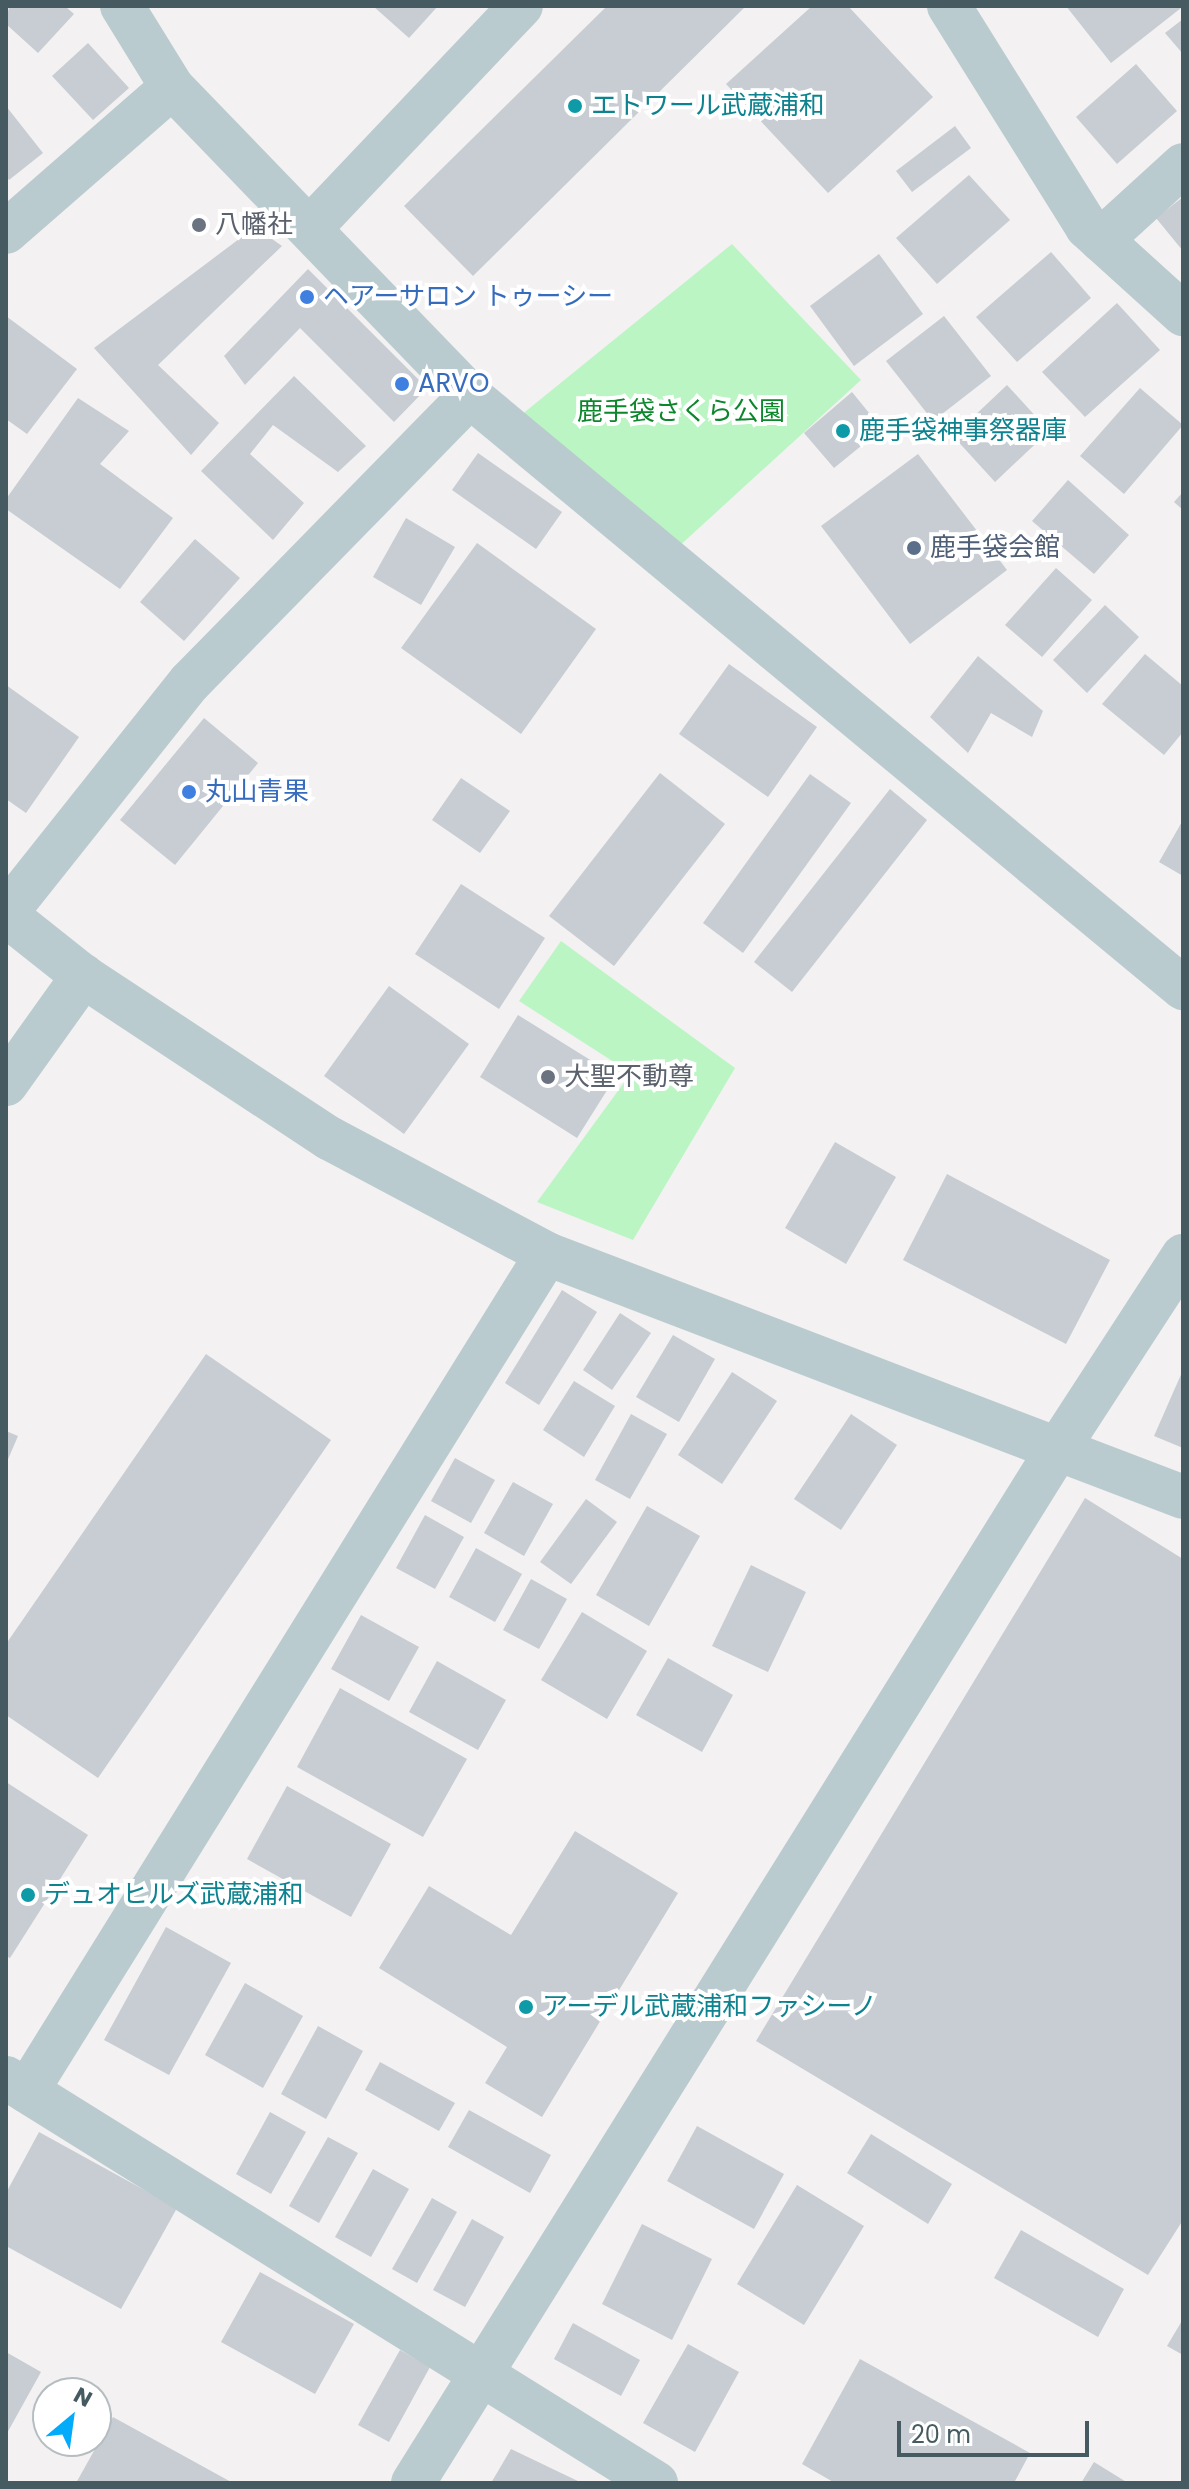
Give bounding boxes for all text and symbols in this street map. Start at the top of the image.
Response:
place label: エトワール武蔵浦和 [591,90,825,122]
marker: エトワール武蔵浦和 [566,97,584,115]
place label: 八幡社 [215,209,293,241]
marker: 八幡社 [190,216,208,234]
place label: ヘアーサロン トゥーシー [323,281,614,313]
marker: ヘアーサロン トゥーシー [298,288,316,306]
place label: ARVO [418,368,489,400]
marker: ARVO [393,375,411,393]
park label: 鹿手袋さくら公園 [577,396,785,428]
place label: 鹿手袋神事祭器庫 [859,415,1067,447]
marker: 鹿手袋神事祭器庫 [834,422,852,440]
place label: 鹿手袋会館 [930,532,1060,564]
marker: 鹿手袋会館 [905,539,923,557]
place label: 丸山青果 [205,776,309,808]
marker: 丸山青果 [180,783,198,801]
place label: 大聖不動尊 [564,1061,694,1093]
marker: 大聖不動尊 [539,1068,557,1086]
place label: デュオヒルズ武蔵浦和 [44,1879,304,1911]
marker: デュオヒルズ武蔵浦和 [19,1886,37,1904]
place label: アーデル武蔵浦和ファシーノ [542,1991,878,2023]
marker: アーデル武蔵浦和ファシーノ [517,1998,535,2016]
north arrow [32,2377,112,2457]
text: N [68,2380,98,2415]
scale bar [901,2405,1093,2455]
text: 20 m [911,2418,971,2451]

